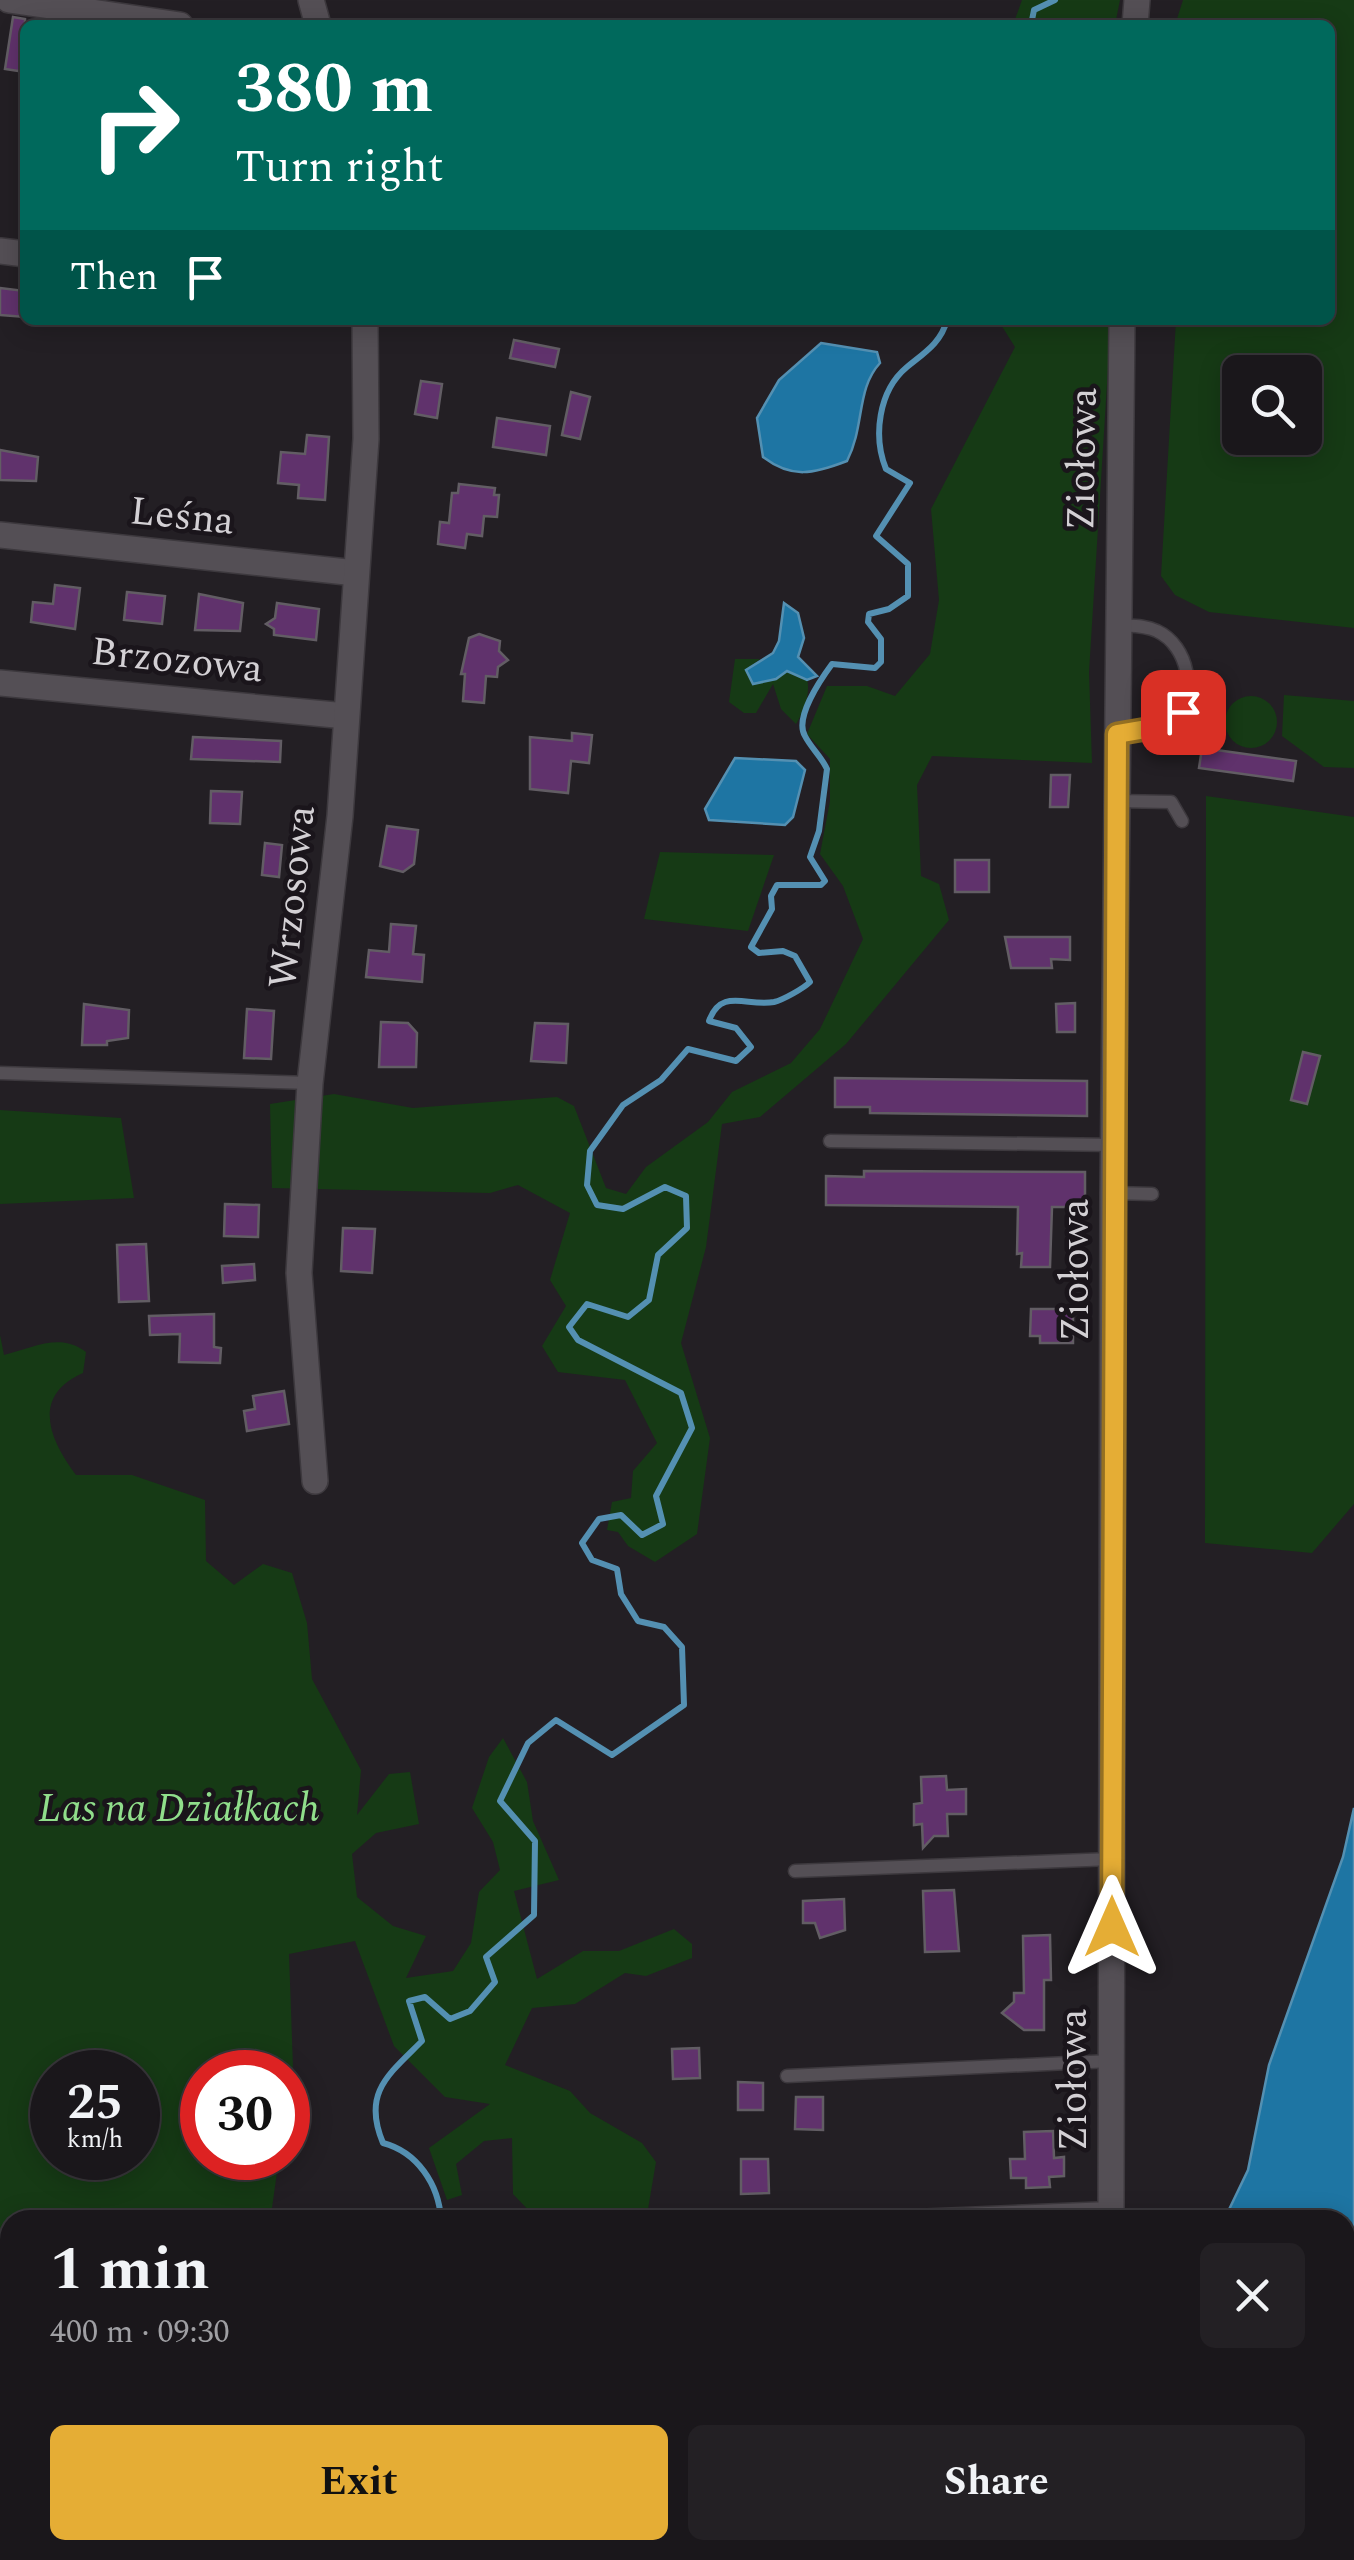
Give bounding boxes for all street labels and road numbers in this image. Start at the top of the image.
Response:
street label: Ziołowa [1051,387,1115,531]
street label: Leśna [127,481,238,553]
street label: Brzozowa [88,622,266,700]
street label: Wrzosowa [253,802,333,992]
street label: Ziołowa [1046,1198,1107,1342]
street label: Ziołowa [1044,2008,1105,2152]

